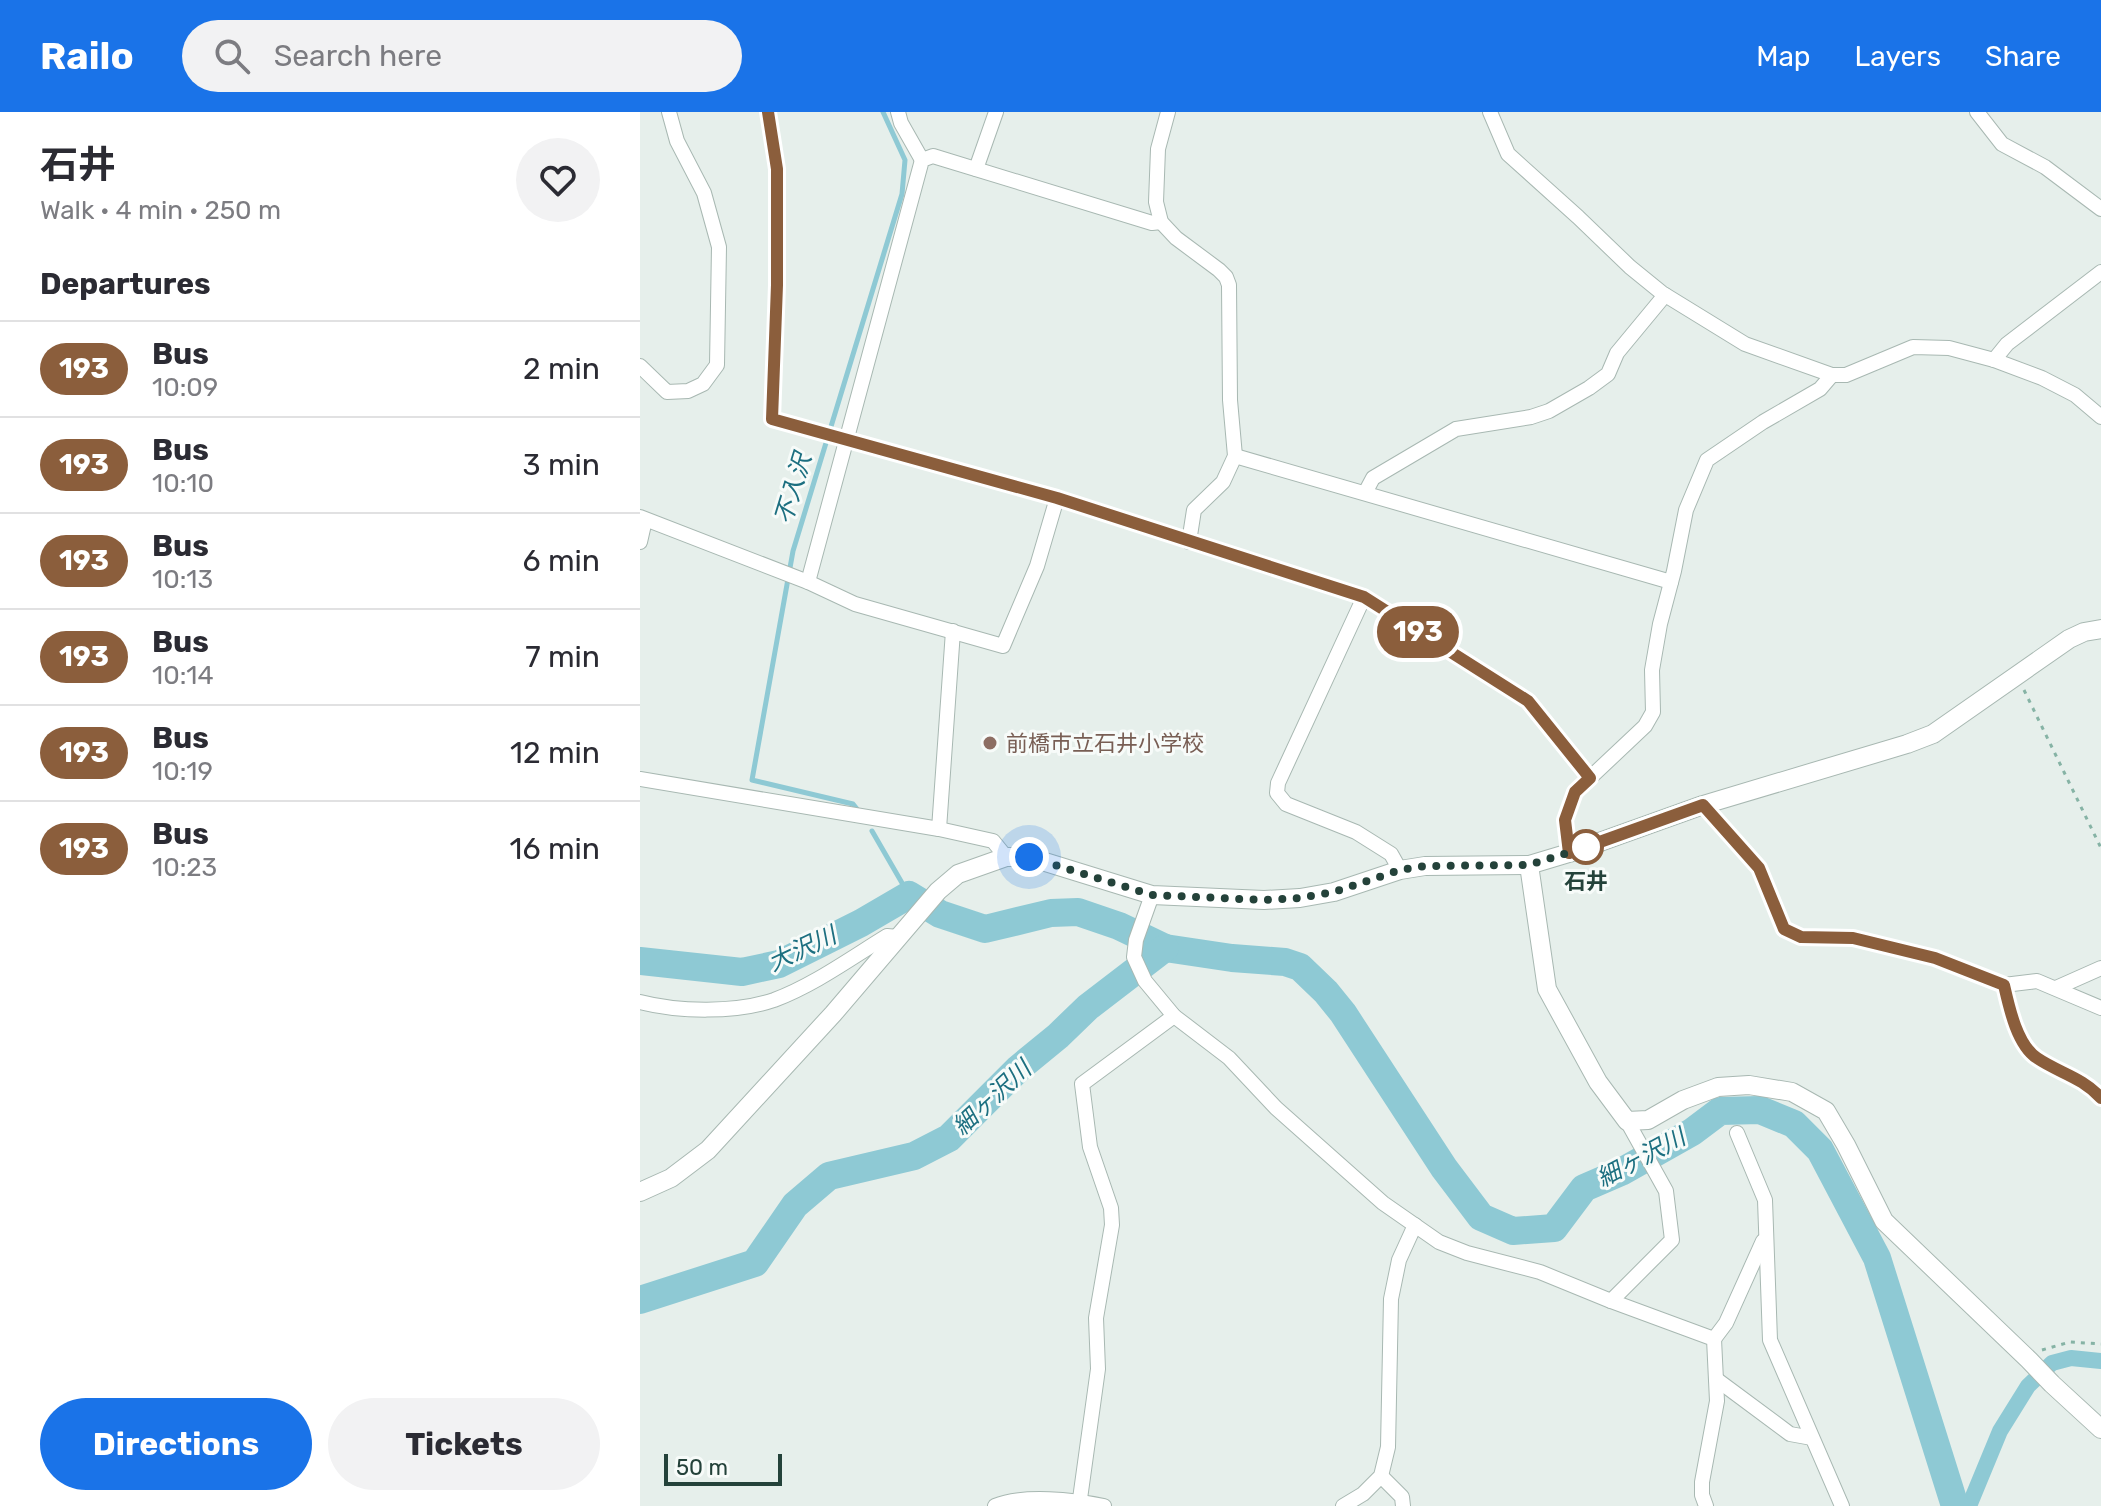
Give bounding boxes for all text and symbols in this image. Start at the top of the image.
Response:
search box [182,20,742,92]
text: Railo [40,33,134,79]
icon: search [210,34,254,78]
text: Search here [274,38,442,74]
text: Map [1756,40,1811,73]
text: Layers [1855,40,1941,73]
text: Share [1985,40,2061,73]
button: heart [516,138,600,222]
text: 石井 [40,142,116,188]
text: Walk · 4 min · 250 m [40,195,281,226]
text: Departures [40,266,211,302]
text: Bus [152,336,209,372]
text: 2 min [523,351,600,387]
text: 193 [59,352,109,385]
text: 10:09 [152,372,218,403]
text: Bus [152,432,209,468]
text: 3 min [523,447,600,483]
text: 193 [59,448,109,481]
water label: 不入沢 [769,448,818,528]
text: 10:10 [152,468,214,499]
text: Bus [152,528,209,564]
text: 6 min [522,543,600,579]
text: 193 [59,544,109,577]
text: 10:13 [152,564,213,595]
line badge: 193 [1372,606,1464,658]
text: 193 [1393,615,1443,648]
text: Bus [152,624,209,660]
text: 7 min [525,639,600,675]
text: 193 [59,640,109,673]
text: 10:14 [152,660,214,691]
text: Bus [152,720,209,756]
place label: 前橋市立石井小学校 [1006,730,1204,757]
marker: 前橋市立石井小学校 [981,734,999,752]
text: 12 min [510,735,600,771]
text: 193 [59,736,109,769]
text: 10:19 [152,756,213,787]
text: Bus [152,816,209,852]
marker: 石井 [1569,830,1603,864]
text: 16 min [510,831,600,867]
text: 193 [59,832,109,865]
your location [1009,837,1049,877]
text: 10:23 [152,852,217,883]
place label: 石井 [1564,868,1608,895]
water label: 大沢川 [763,920,843,977]
water label: 細ヶ沢川 [947,1053,1039,1141]
water label: 細ヶ沢川 [1592,1122,1693,1193]
button: Directions [40,1398,312,1490]
button: Tickets [328,1398,600,1490]
scale bar [664,1450,782,1486]
text: 50 m [676,1454,728,1481]

